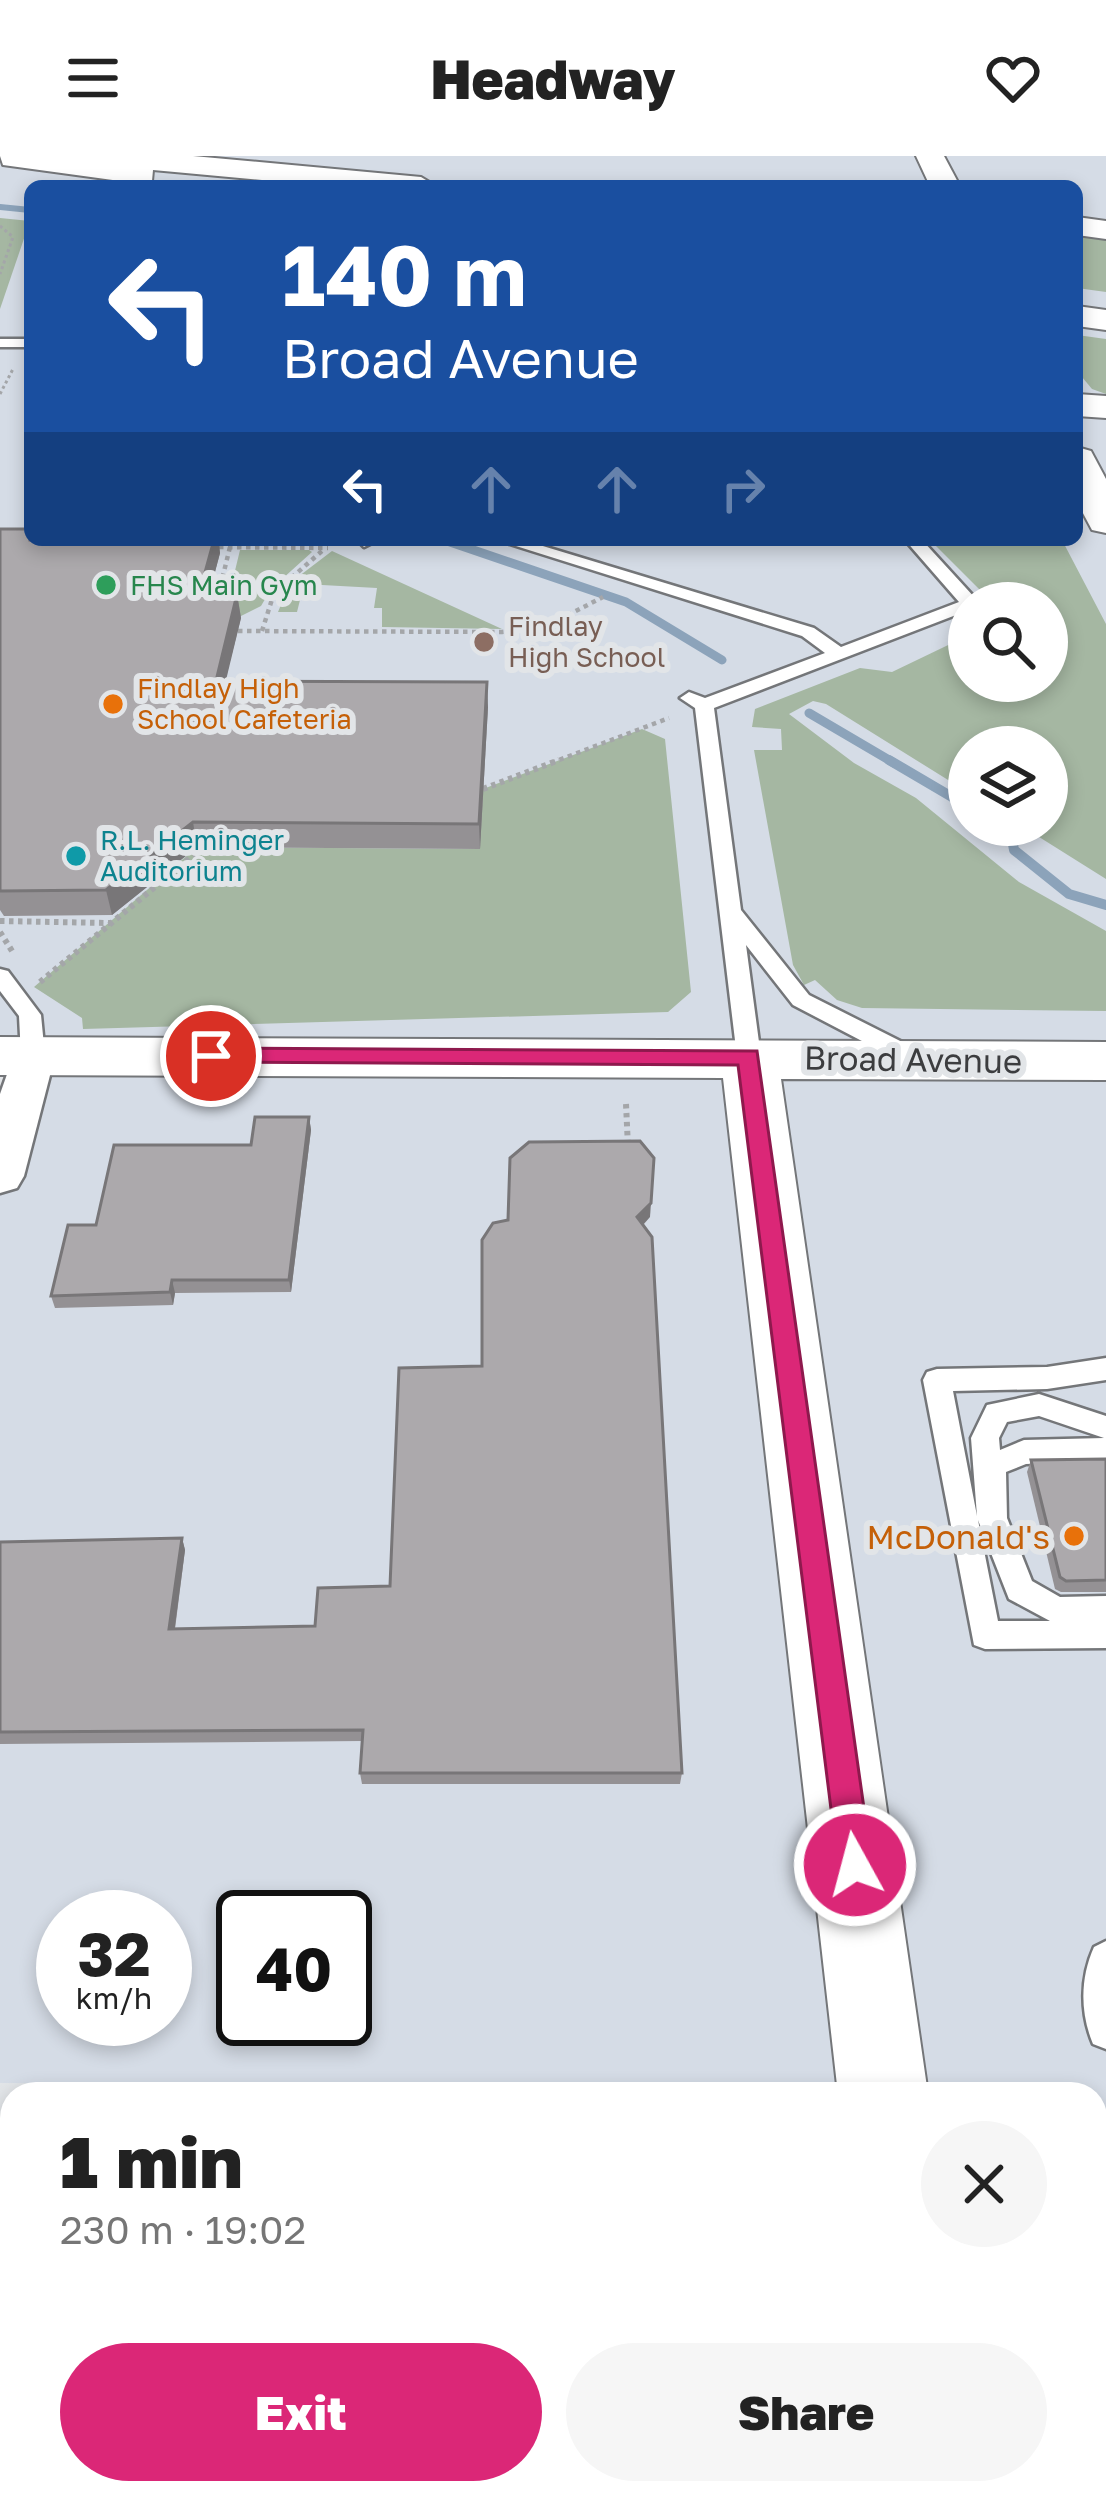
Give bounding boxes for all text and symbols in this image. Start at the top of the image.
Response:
icon: menu [60,45,126,111]
icon: heart [980,45,1046,111]
text: Headway [430,46,676,111]
text: 140 m [282,224,527,324]
icon: left [84,228,240,384]
text: Broad Avenue [282,325,639,390]
icon: left [332,456,398,522]
icon: ahead [458,456,524,522]
icon: ahead [584,456,650,522]
icon: right [710,456,776,522]
place label: FHS Main Gym [130,569,318,601]
marker: FHS Main Gym [93,572,119,598]
map controls [948,582,1068,846]
button: search [948,582,1068,702]
place label: Findlay High School [508,610,665,673]
marker: Findlay High School [471,629,497,655]
place label: Findlay High School Cafeteria [137,672,352,735]
marker: Findlay High School Cafeteria [100,691,126,717]
button: layers [948,726,1068,846]
place label: R.L. Heminger Auditorium [100,824,284,887]
marker: R.L. Heminger Auditorium [63,843,89,869]
pin [160,1005,262,1107]
icon: arrive [178,1023,244,1089]
street label: Broad Avenue [804,1038,1022,1080]
place label: McDonald's [867,1517,1050,1556]
marker: McDonald's [1061,1523,1087,1549]
position arrow [792,1802,918,1928]
speed limit sign: 40 [216,1890,372,2046]
text: 32 [77,1917,151,1989]
text: km/h [76,1980,152,2016]
text: 1 min [60,2117,243,2204]
button: close [921,2121,1047,2247]
text: 230 m · 19:02 [60,2206,306,2253]
button: Exit [60,2343,542,2481]
button: Share [566,2343,1047,2481]

